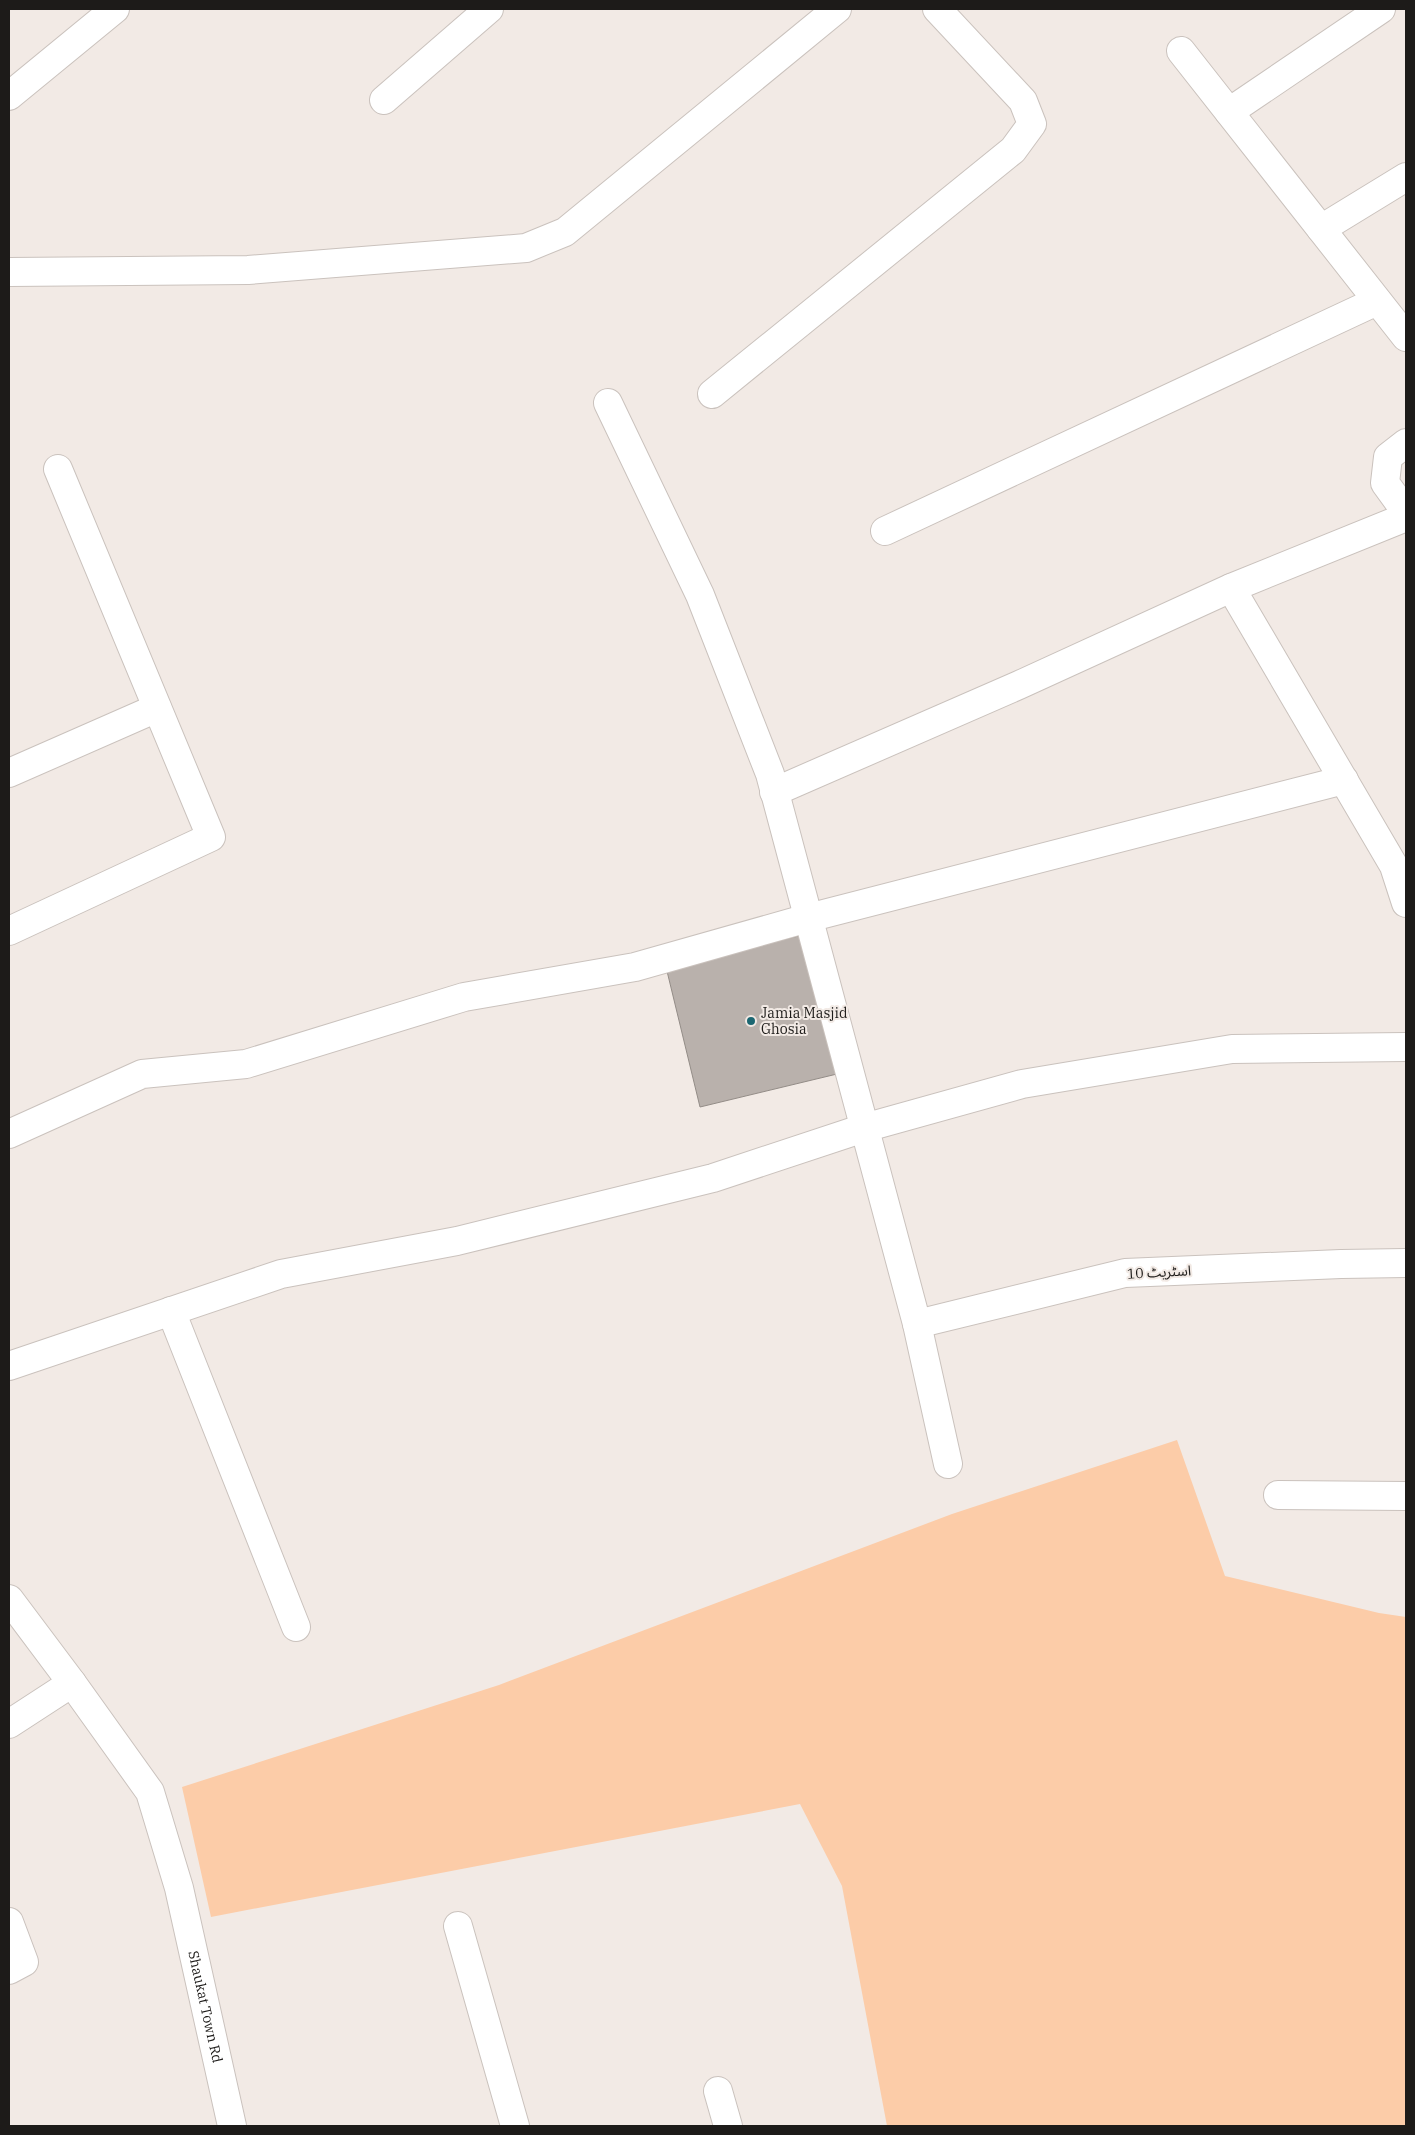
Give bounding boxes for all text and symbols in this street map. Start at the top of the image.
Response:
place label: Jamia Masjid Ghosia [761,1004,848,1038]
marker: Jamia Masjid Ghosia [745,1015,757,1027]
street label: اسٹریٹ 10 [1126,1261,1192,1283]
street label: Shaukat Town Rd [184,1949,227,2065]

